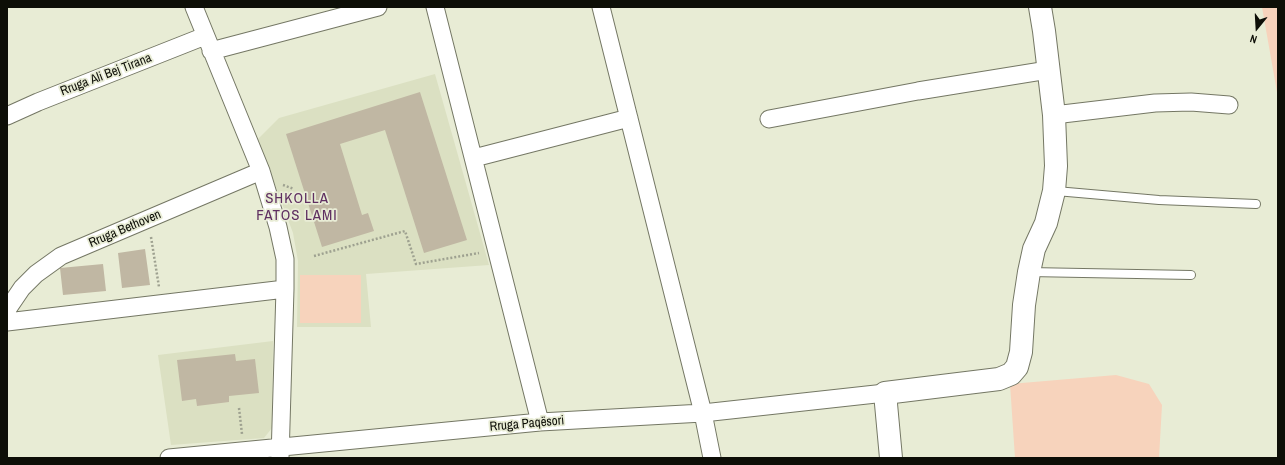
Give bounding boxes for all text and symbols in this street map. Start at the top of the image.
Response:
north arrow [1237,8,1277,48]
text: N [1248,32,1259,47]
street label: Rruga Ali Bej Tirana [58,50,154,100]
district label: SHKOLLA FATOS LAMI [256,190,338,225]
street label: Rruga Bethoven [86,207,164,251]
street label: Rruga Paqësori [489,413,565,435]

